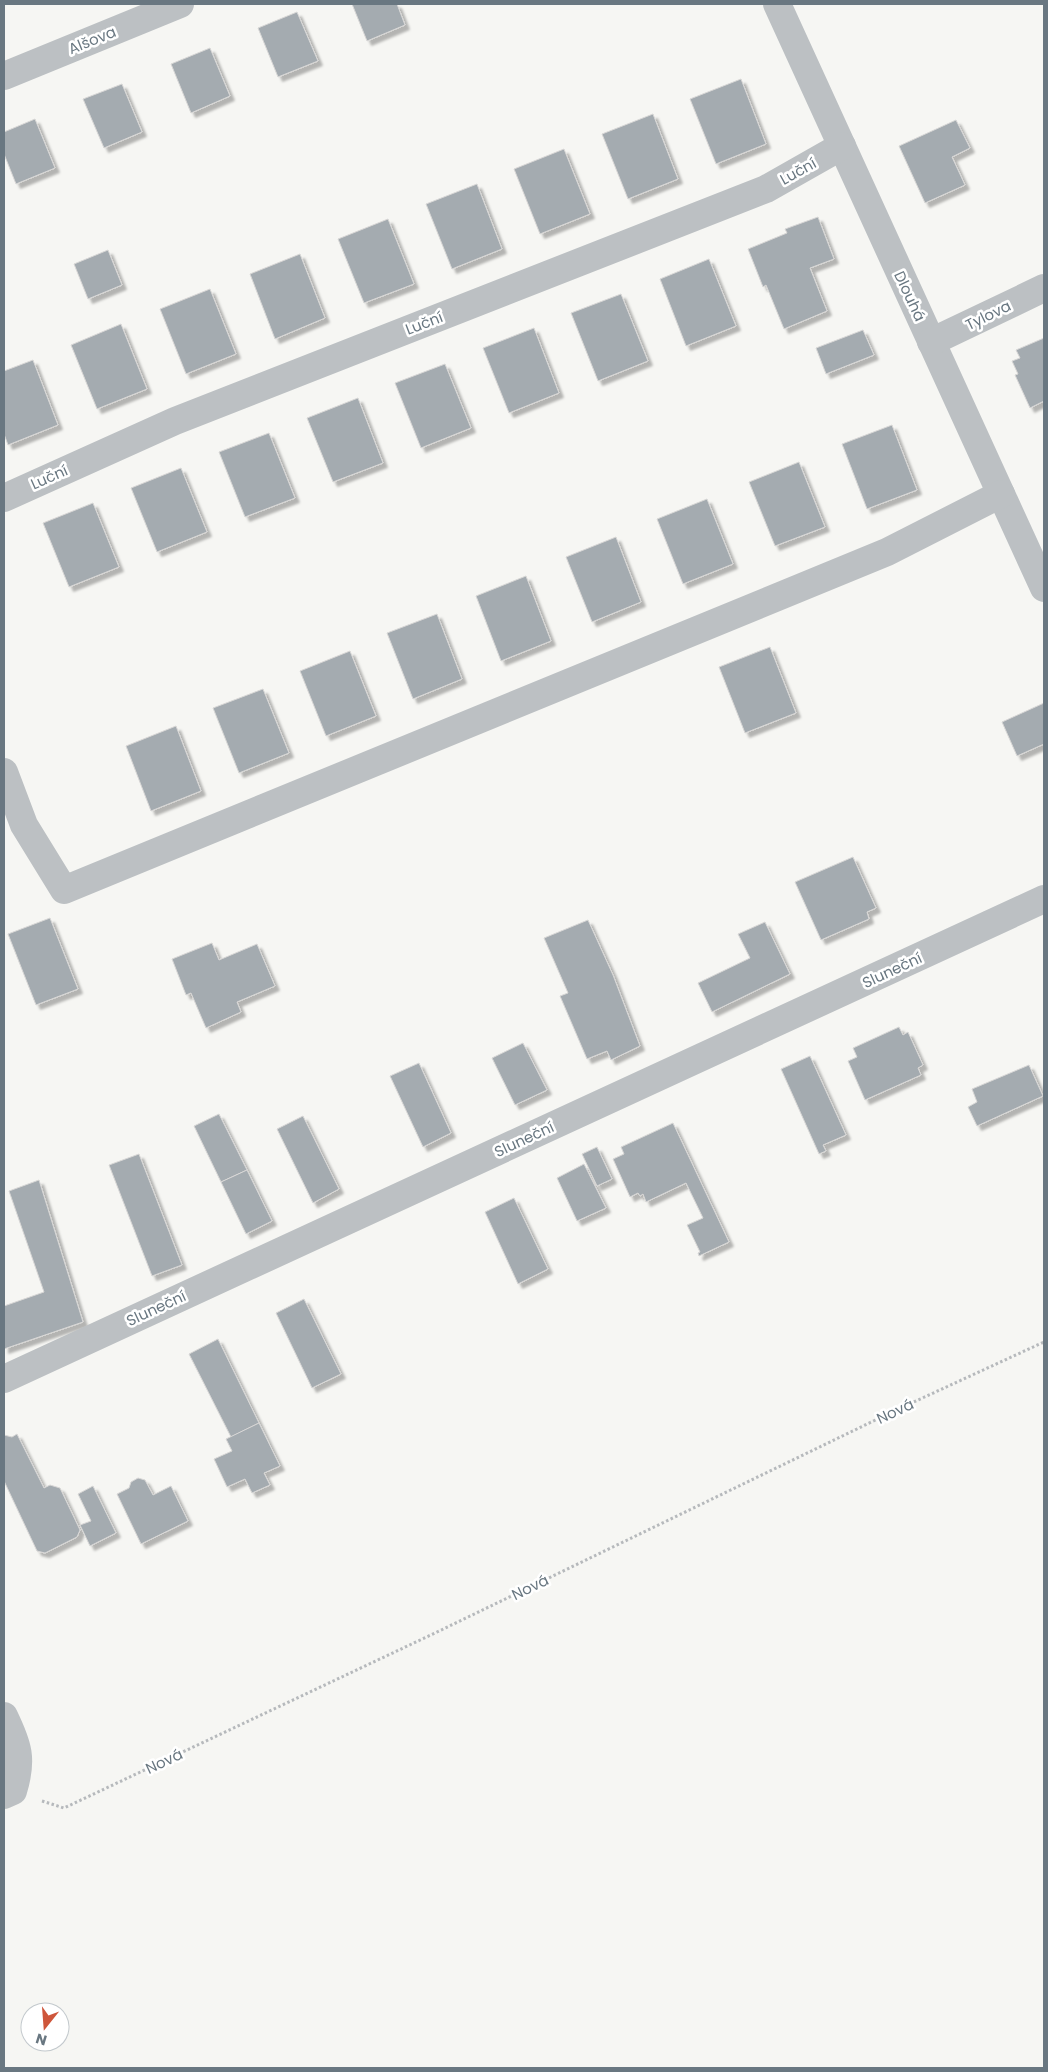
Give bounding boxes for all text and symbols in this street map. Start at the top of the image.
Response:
street label: Alšova [65,21,119,59]
street label: Luční [776,152,820,190]
street label: Dlouhá [889,267,931,325]
street label: Tylova [962,295,1014,335]
street label: Luční [402,306,446,340]
street label: Luční [27,459,71,494]
street label: Sluneční [859,947,925,993]
street label: Sluneční [491,1116,557,1162]
street label: Sluneční [123,1285,189,1331]
street label: Nová [873,1393,917,1429]
street label: Nová [508,1569,552,1605]
street label: Nová [142,1743,186,1779]
north arrow [20,2002,70,2052]
text: N [33,2028,49,2051]

